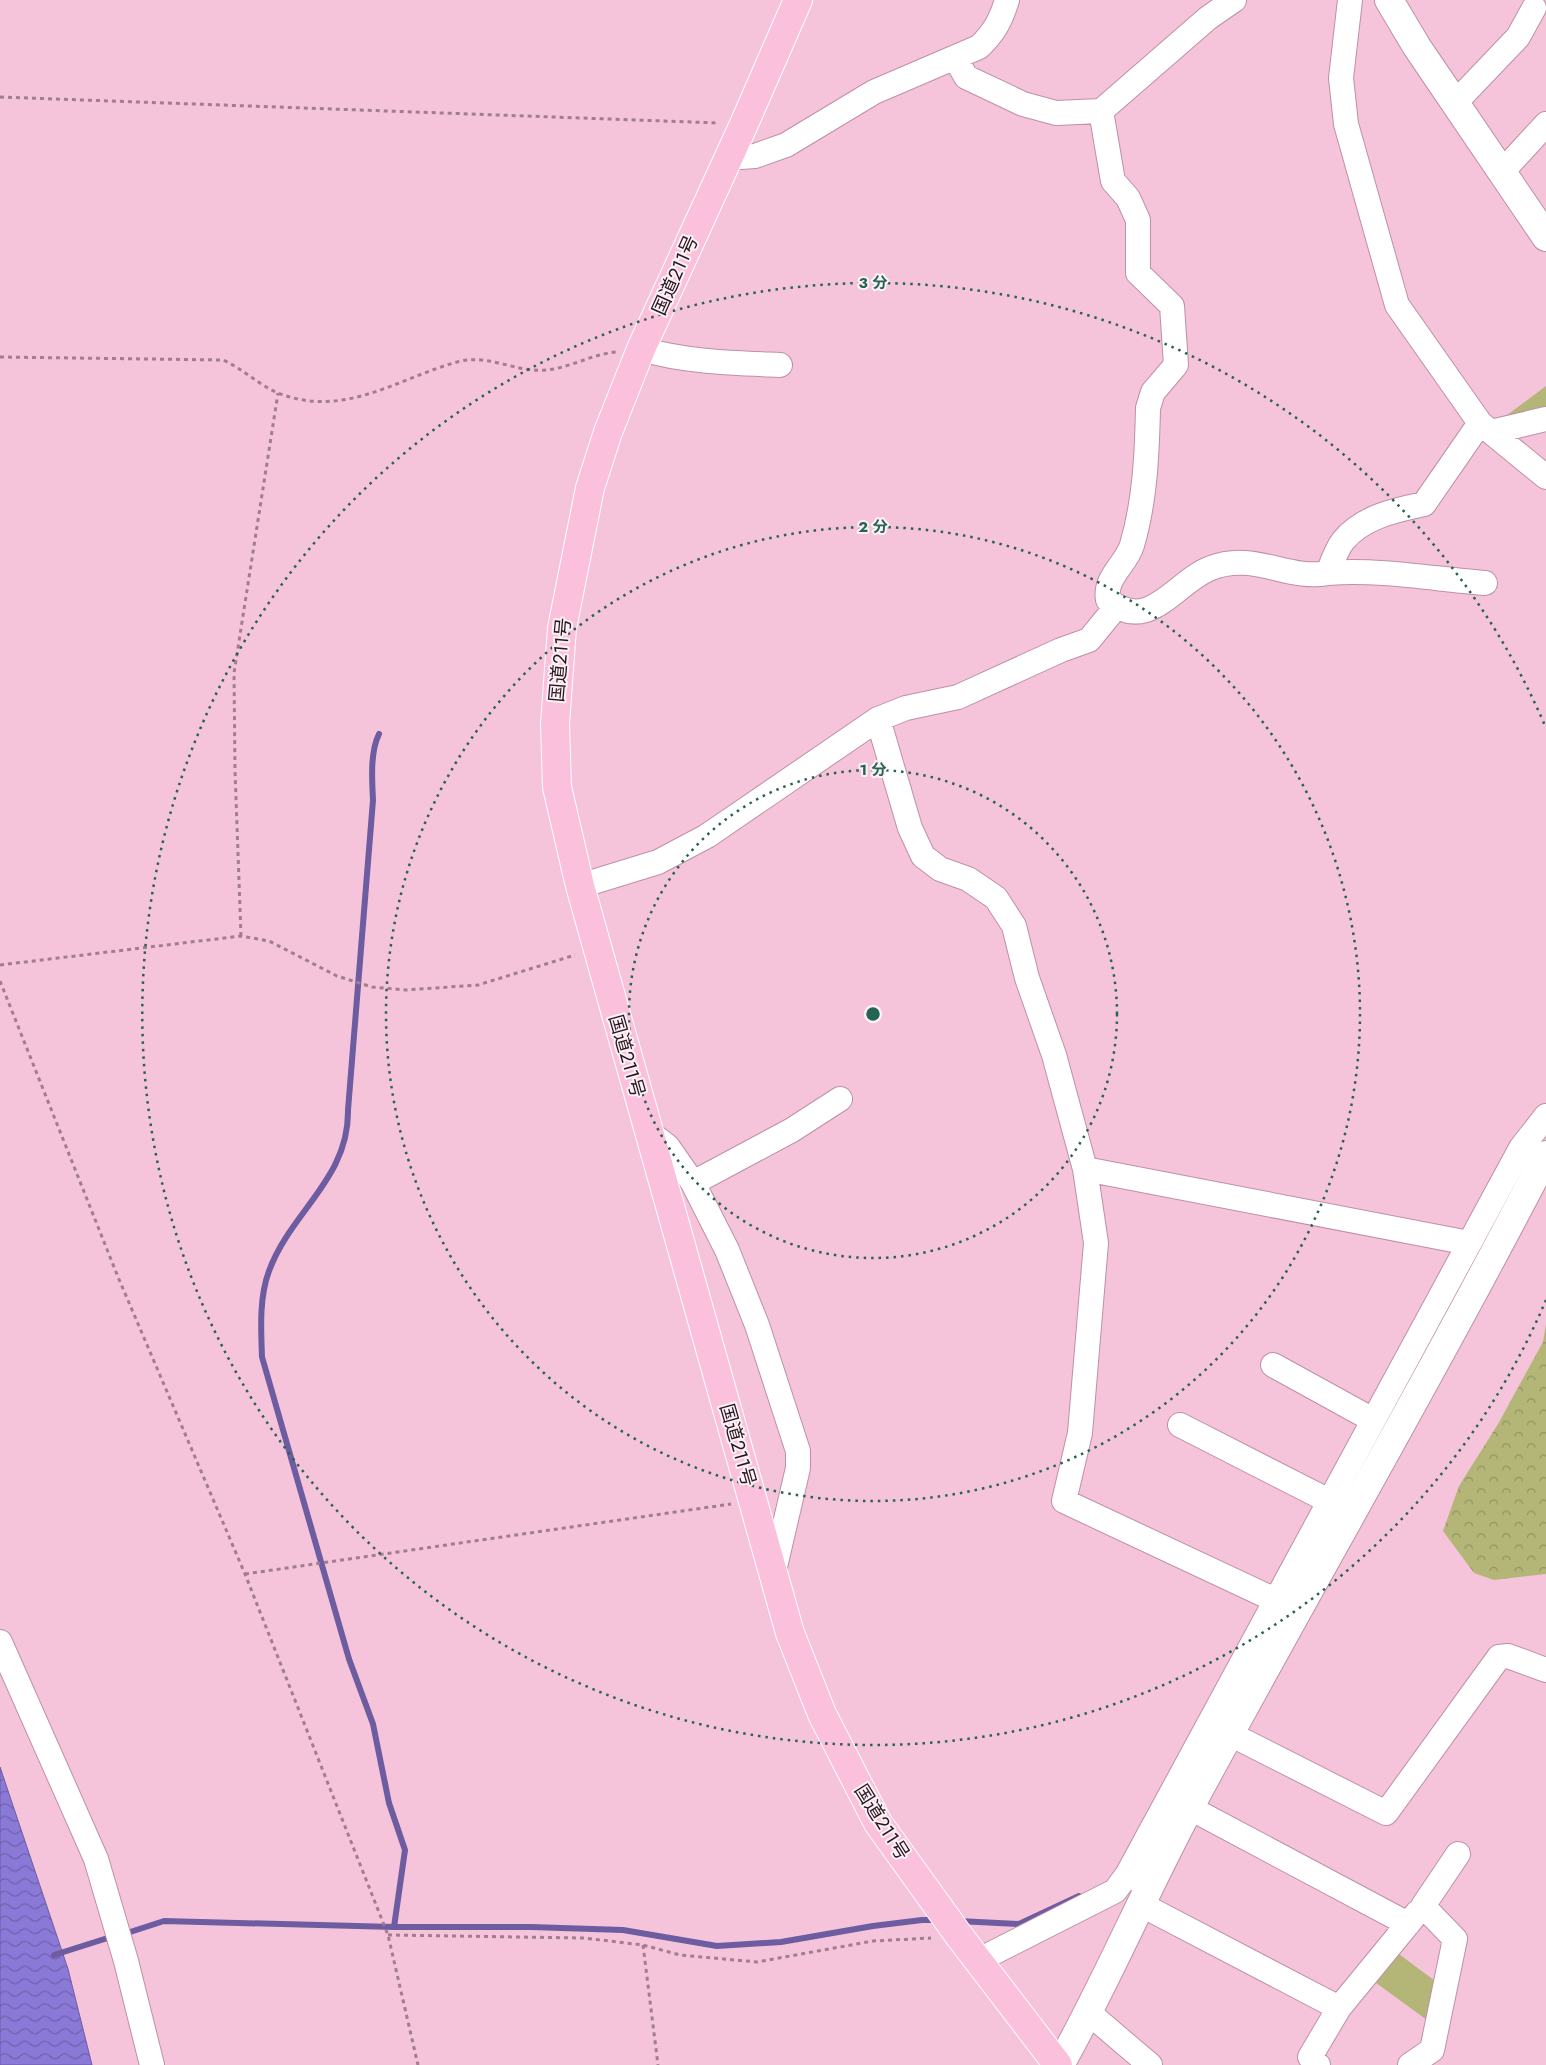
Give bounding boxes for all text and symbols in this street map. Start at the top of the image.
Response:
street label: 国道211号 [645,231,705,319]
text: 3 分 [859,272,887,294]
text: 2 分 [858,516,888,538]
street label: 国道211号 [543,617,577,703]
text: 1 分 [859,759,887,781]
centre of rings [864,1005,882,1023]
street label: 国道211号 [602,1011,652,1101]
street label: 国道211号 [713,1400,763,1490]
street label: 国道211号 [848,1779,916,1865]

